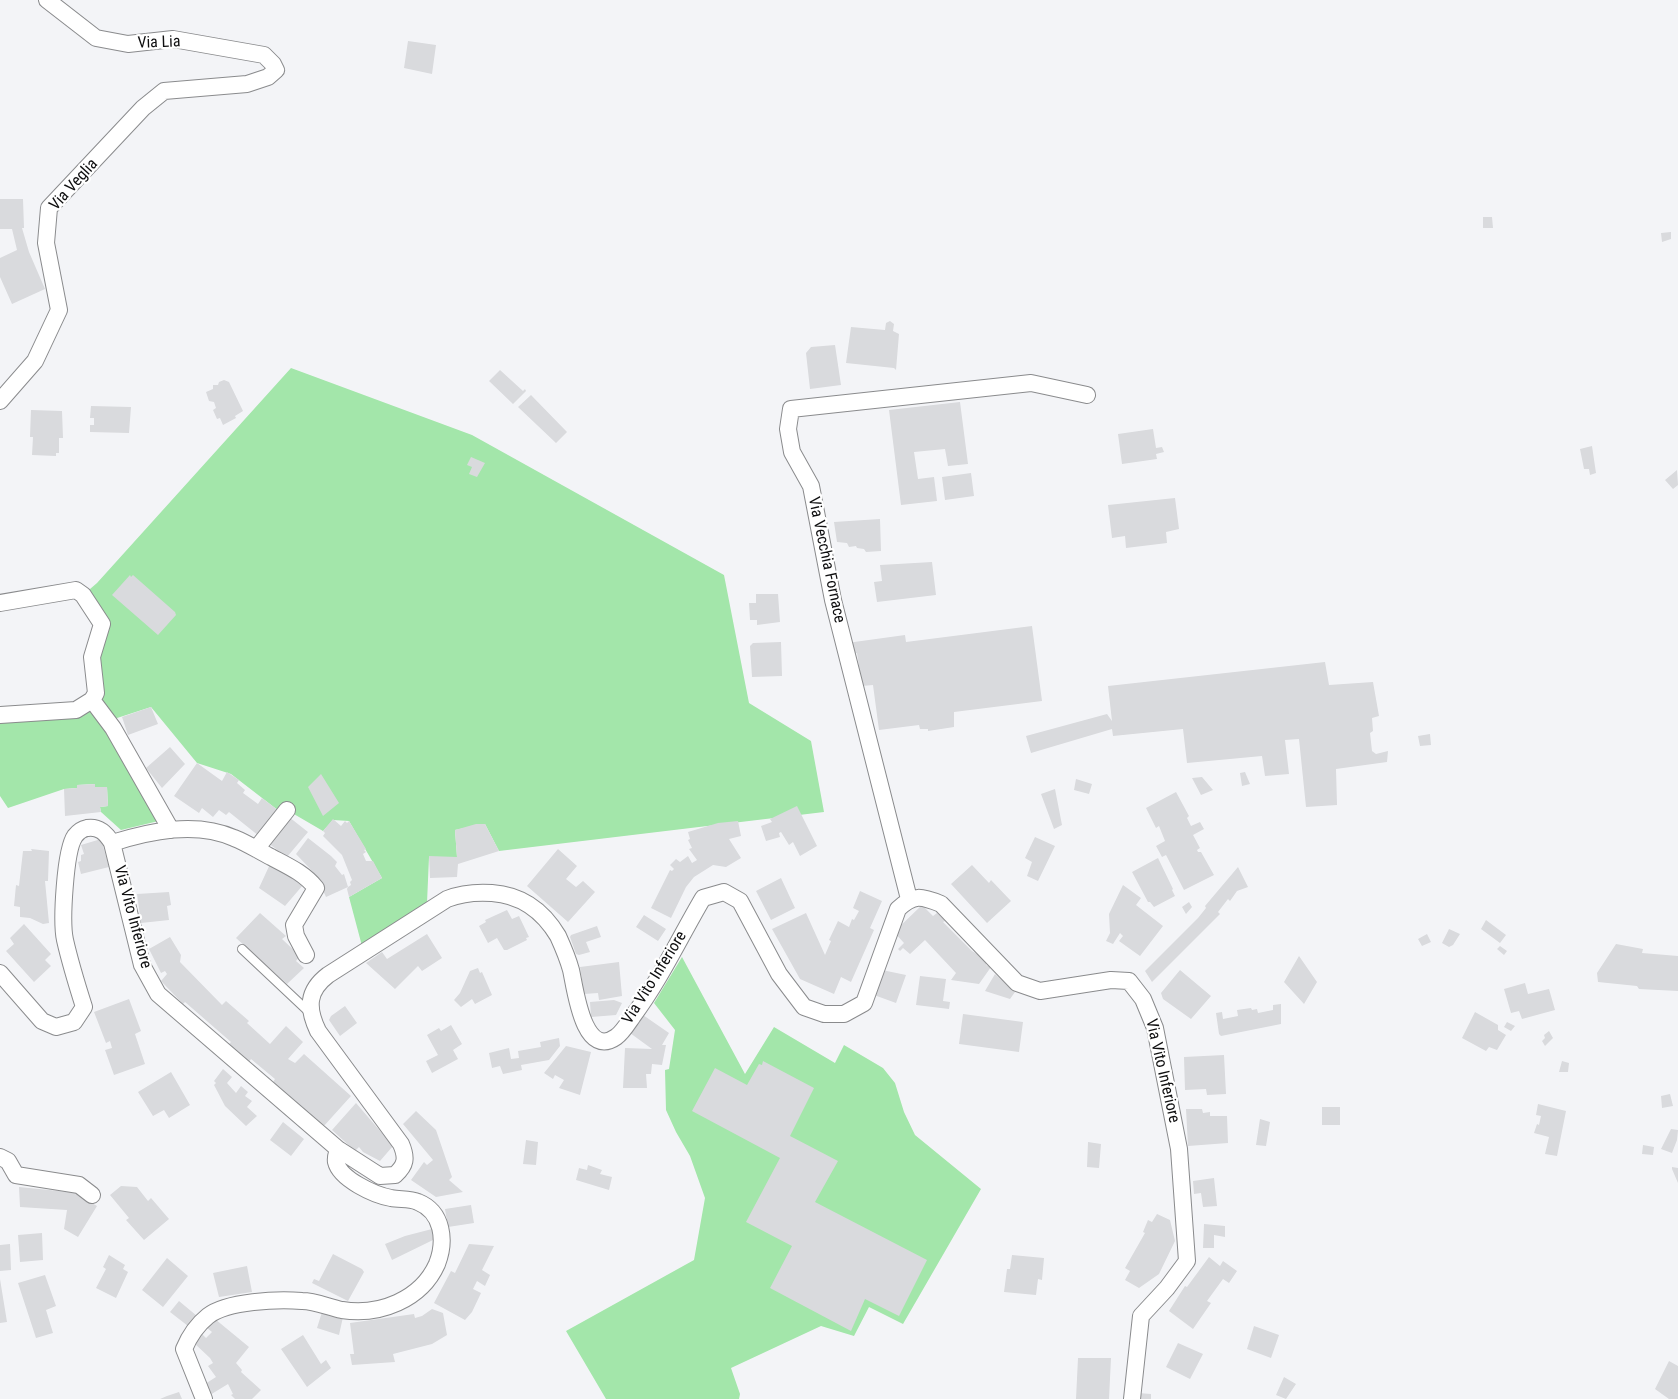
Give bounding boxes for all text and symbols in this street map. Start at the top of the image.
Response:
street label: Via Lia [137,33,181,53]
street label: Via Veglia [46,155,102,215]
street label: Via Vecchia Fornace [803,495,849,625]
street label: Via Vito Inferiore [109,863,155,971]
street label: Via Vito Inferiore [619,928,691,1028]
street label: Via Vito Inferiore [1141,1017,1183,1125]

